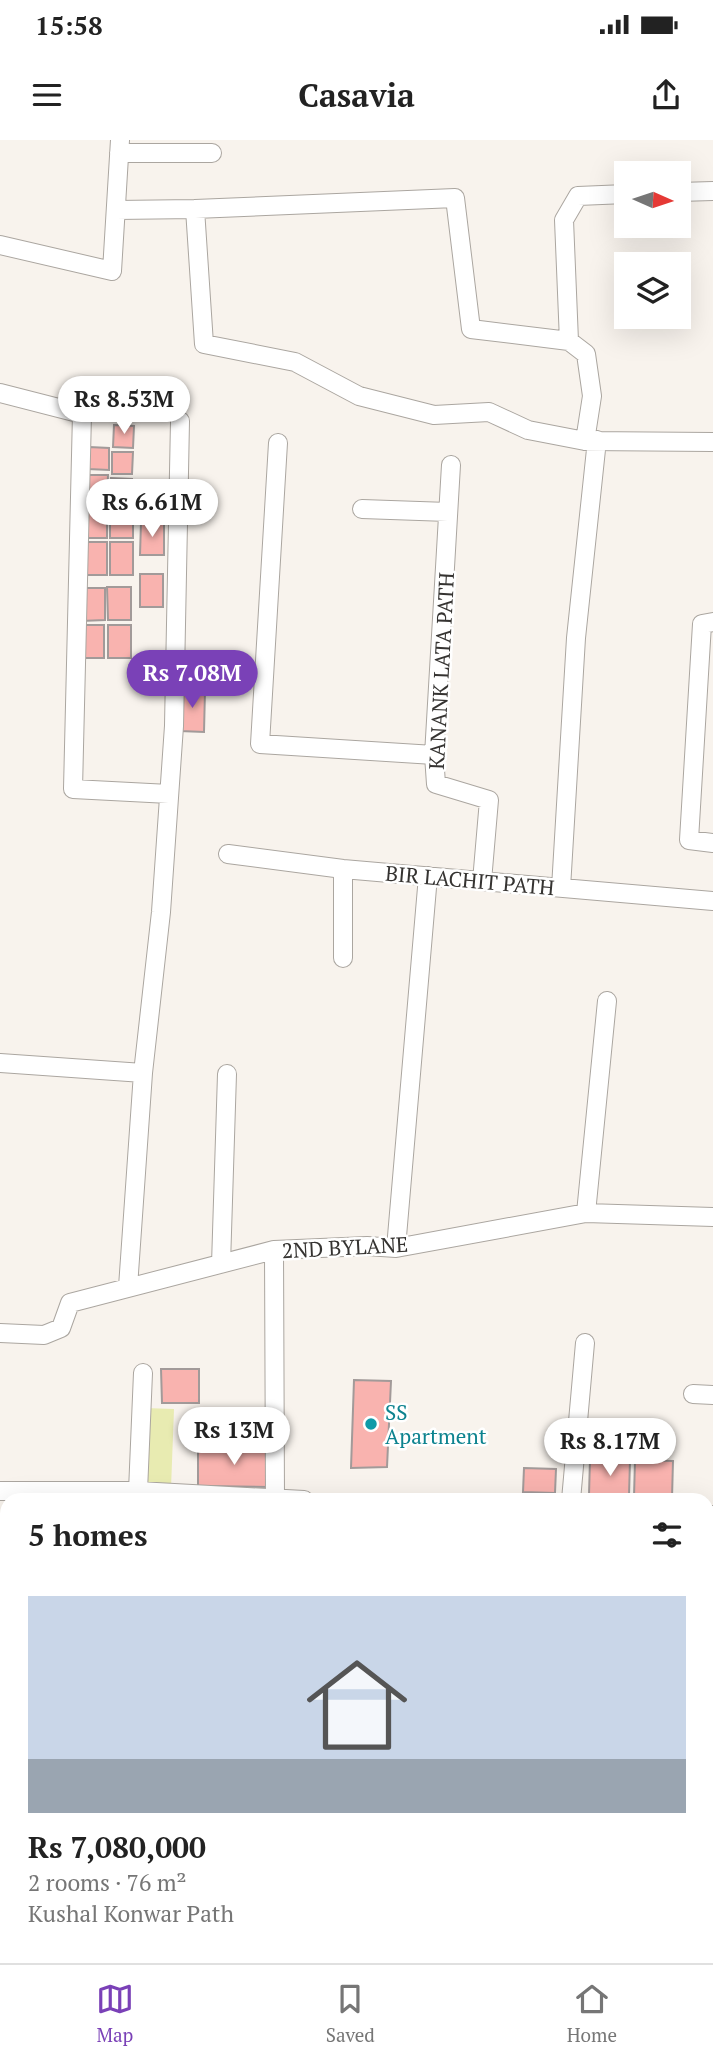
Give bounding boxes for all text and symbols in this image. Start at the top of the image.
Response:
text: 15:58 [35,8,103,42]
text: Casavia [298,74,415,116]
icon: menu [28,76,66,114]
icon: share [647,76,685,114]
north arrow [614,161,691,238]
map controls [614,161,691,329]
button: layers [614,252,691,329]
pin: Rs 8.53M [52,376,196,436]
text: Rs 8.53M [74,383,174,414]
pin: Rs 6.61M [80,480,224,539]
text: Rs 6.61M [102,486,202,517]
street label: KANANK LATA PATH [422,572,460,770]
pin: Rs 7.08M [120,650,264,710]
text: Rs 7.08M [143,657,241,688]
street label: BIR LACHIT PATH [384,859,556,901]
street label: 2ND BYLANE [281,1230,409,1264]
place label: SS Apartment [385,1398,487,1450]
pin: Rs 13M [177,1408,291,1467]
text: Rs 13M [194,1414,274,1445]
marker: SS Apartment [363,1416,379,1432]
pin: Rs 8.17M [538,1418,682,1478]
text: Rs 8.17M [560,1425,660,1456]
text: 5 homes [28,1515,147,1555]
icon: filters [648,1516,686,1554]
icon: home [294,1642,420,1768]
text: Rs 7,080,000 [28,1827,206,1867]
text: 2 rooms · 76 m² [28,1867,187,1898]
text: Kushal Konwar Path [28,1898,234,1929]
tab: Map [96,1980,134,2047]
tab: Saved [326,1980,375,2047]
tab: Home [567,1980,617,2047]

